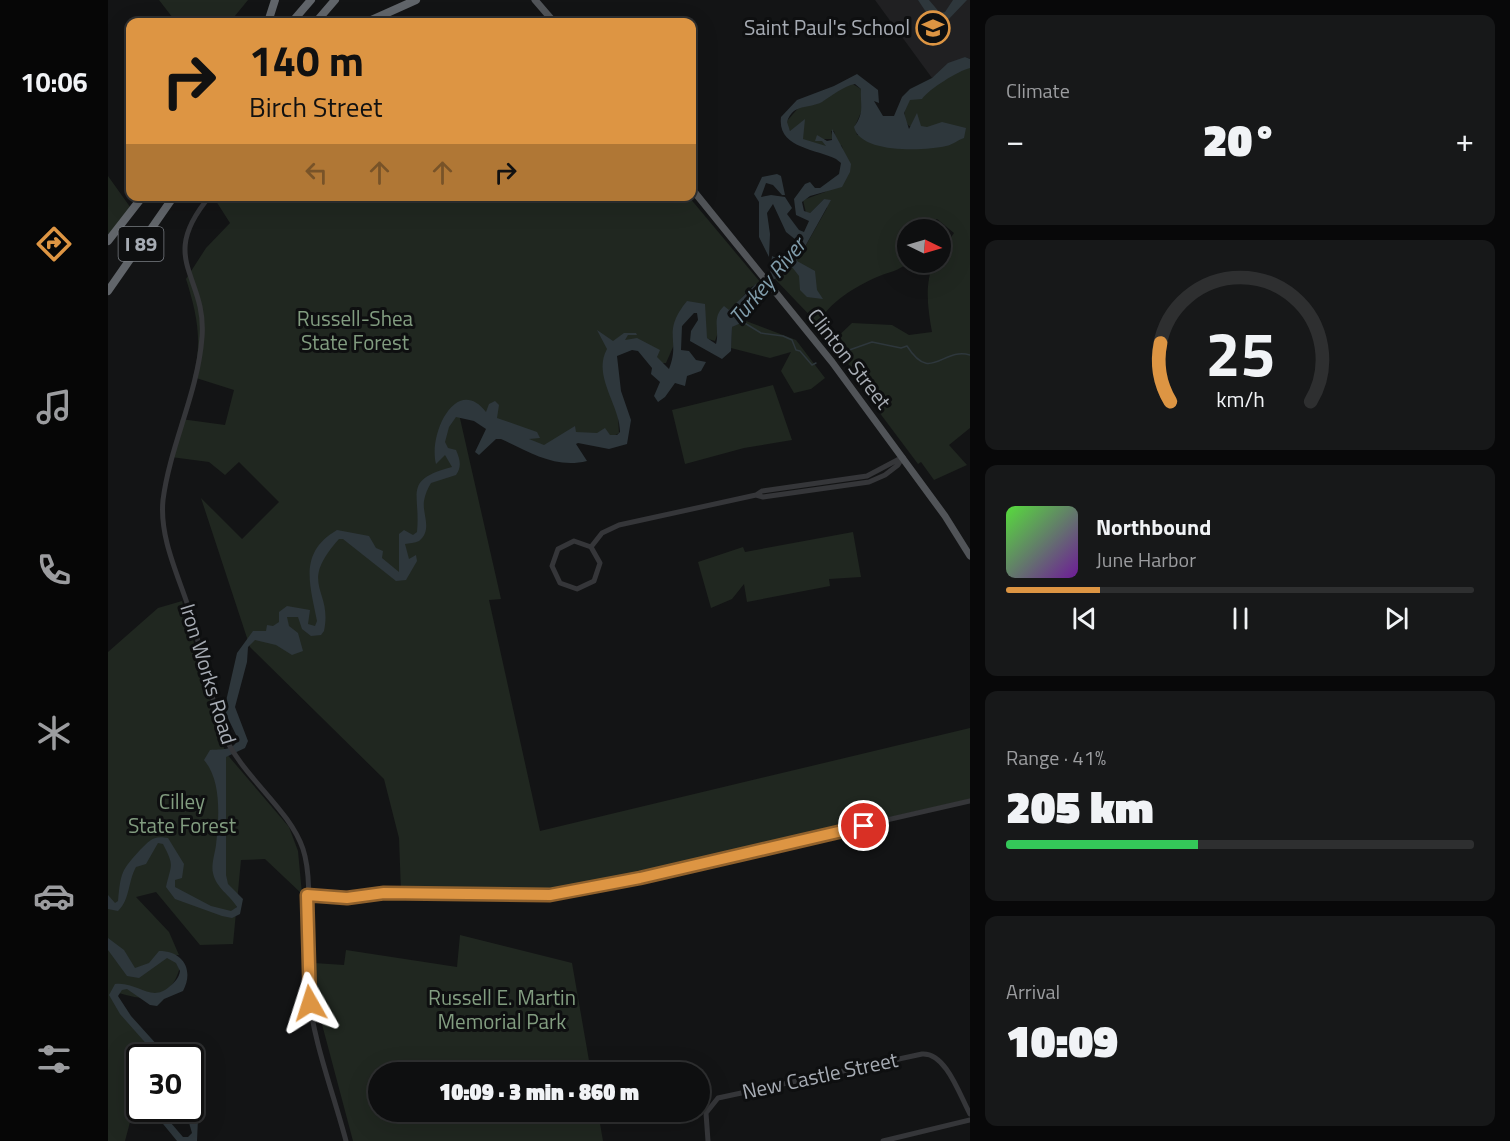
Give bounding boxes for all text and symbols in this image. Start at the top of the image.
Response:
school or university icon: Saint Paul's School [915,10,951,46]
place label: Saint Paul's School [744,11,910,43]
text: 140 m [249,28,364,92]
icon: right [150,42,228,120]
text: 10:06 [20,61,88,102]
text: Climate [1006,75,1070,106]
text: Birch Street [249,86,382,127]
text: 20° [1203,105,1277,173]
text: − [1006,115,1024,165]
text: + [1456,115,1474,165]
icon: left [300,156,333,189]
icon: ahead [363,156,396,189]
icon: ahead [426,156,459,189]
icon: right [489,156,522,189]
north arrow [897,219,951,273]
map controls [897,219,951,273]
icon: directions [33,223,75,265]
road number: I 89 [118,227,164,261]
water label: Turkey River [720,228,816,332]
street label: Clinton Street [800,301,900,416]
park label: Russell-Shea State Forest [297,302,414,358]
text: 25 [1205,305,1275,400]
text: km/h [1216,384,1264,416]
icon: music [33,386,75,428]
text: Northbound [1096,510,1211,544]
text: June Harbor [1096,544,1196,575]
icon: phone [33,549,75,591]
street label: Iron Works Road [172,599,246,748]
icon: previous [1068,602,1101,635]
icon: pause [1224,602,1257,635]
icon: next [1380,602,1413,635]
icon: climate [33,712,75,754]
text: Range · 41% [1006,742,1106,773]
text: 205 km [1006,772,1154,840]
park label: Cilley State Forest [128,785,237,841]
pin [838,800,889,851]
icon: arrive [847,809,880,842]
icon: car [33,875,75,917]
position arrow [278,971,342,1035]
text: Arrival [1006,976,1060,1007]
park label: Russell E. Martin Memorial Park [428,981,576,1037]
text: 10:09 [1006,1006,1118,1074]
icon: filters [33,1038,75,1080]
street label: New Castle Street [739,1043,901,1107]
speed limit sign: 30 [126,1044,204,1122]
text: 10:09 · 3 min · 860 m [439,1075,639,1109]

